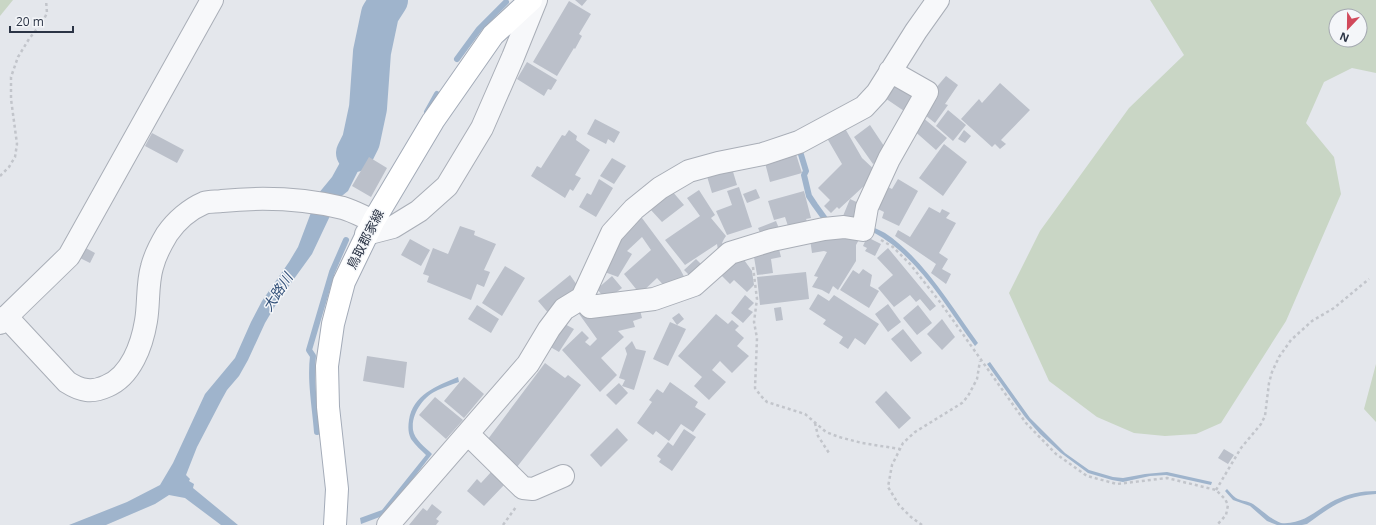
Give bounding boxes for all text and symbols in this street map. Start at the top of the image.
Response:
scale bar [10,8,73,34]
north arrow [1328,8,1368,48]
text: 20 m [16,13,44,30]
text: N [1337,29,1351,46]
street label: 鳥取郡家線 [342,206,388,272]
water label: 大路川 [258,268,297,315]

